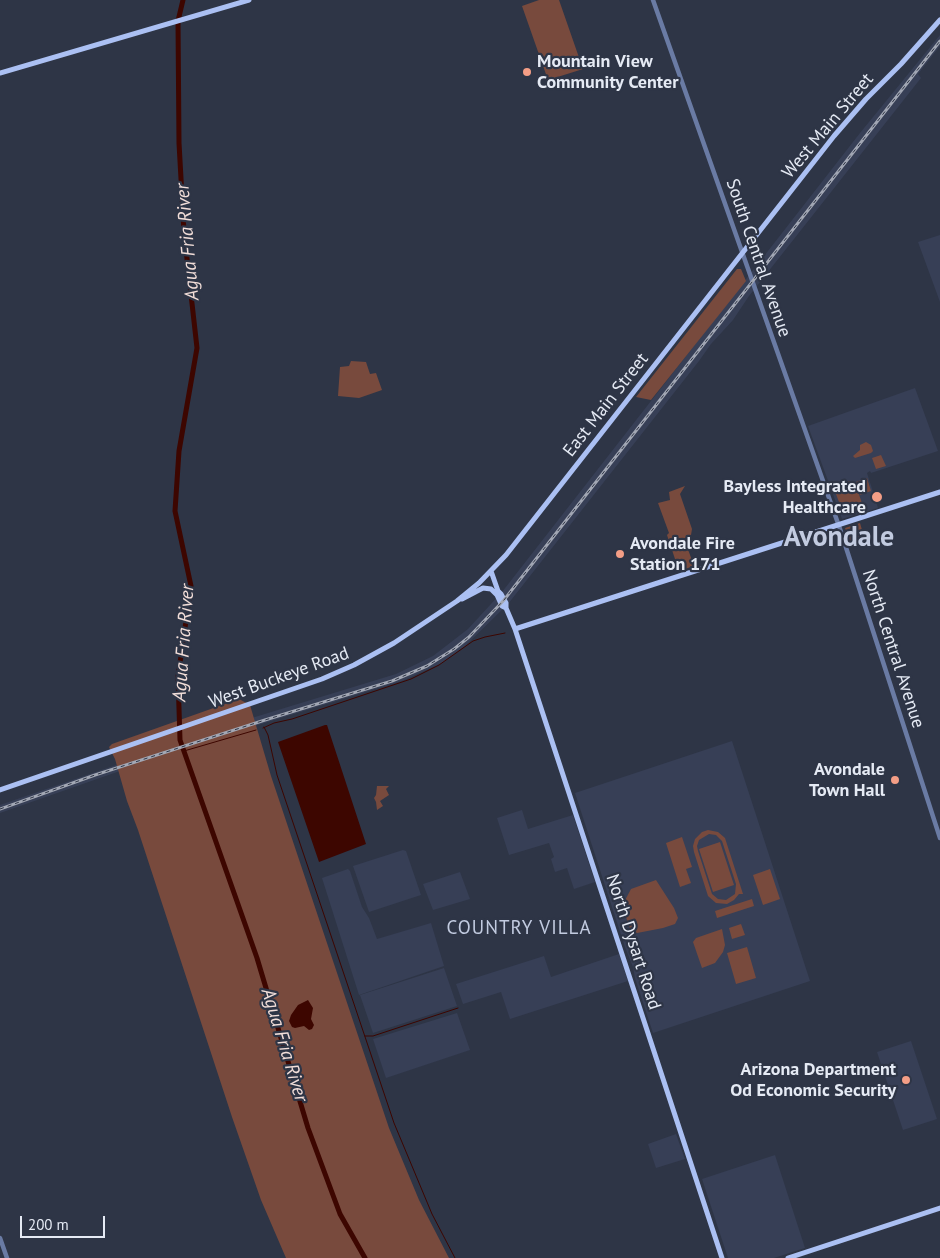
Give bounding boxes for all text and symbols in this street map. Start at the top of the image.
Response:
place label: Mountain View Community Center [537,51,678,94]
marker: Mountain View Community Center [521,66,533,78]
street label: West Main Street [778,69,878,183]
street label: South Central Avenue [721,176,795,340]
water label: Agua Fria River [172,182,204,302]
street label: East Main Street [559,349,653,461]
place label: Bayless Integrated Healthcare [724,476,866,518]
marker: Bayless Integrated Healthcare [870,490,884,504]
district label: Avondale [784,521,894,555]
place label: Avondale Fire Station 171 [630,533,735,576]
marker: Avondale Fire Station 171 [614,548,626,560]
street label: North Central Avenue [857,567,929,731]
water label: Agua Fria River [169,584,199,702]
street label: West Buckeye Road [206,643,352,713]
place label: Avondale Town Hall [809,759,885,802]
marker: Avondale Town Hall [889,774,901,786]
street label: North Dysart Road [601,872,665,1012]
district label: COUNTRY VILLA [445,918,593,940]
water label: Agua Fria River [256,985,312,1105]
place label: Arizona Department Od Economic Security [730,1059,896,1102]
marker: Arizona Department Od Economic Security [900,1074,912,1086]
scale bar [22,1206,108,1238]
text: 200 m [28,1215,69,1234]

